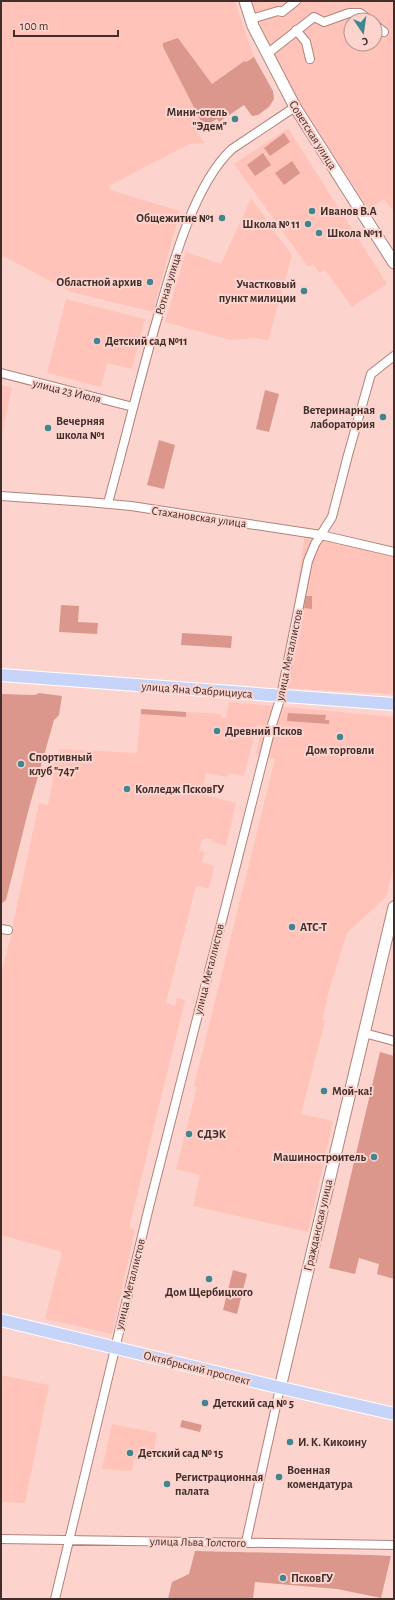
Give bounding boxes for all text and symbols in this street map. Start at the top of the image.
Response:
scale bar [14,12,118,38]
north arrow [343,12,383,52]
text: 100 m [20,20,48,32]
text: С [361,35,369,47]
street label: Советская улица [286,98,339,173]
place label: Мини-отель "Эдем" [166,106,227,132]
marker: Мини-отель "Эдем" [230,114,240,124]
place label: Иванов В.А [320,205,378,217]
marker: Иванов В.А [307,206,317,216]
place label: Общежитие №1 [136,212,214,224]
marker: Общежитие №1 [217,213,227,223]
place label: Школа № 11 [242,218,300,230]
marker: Школа № 11 [303,219,313,229]
place label: Школа №11 [327,227,383,239]
marker: Школа №11 [314,228,324,238]
street label: Ротная улица [153,251,184,317]
place label: Областной архив [56,276,142,288]
marker: Областной архив [145,277,155,287]
place label: Участковый пункт милиции [219,278,296,305]
marker: Участковый пункт милиции [299,286,309,296]
place label: Детский сад №11 [105,335,188,347]
marker: Детский сад №11 [92,336,102,346]
street label: улица 23 Июля [30,376,103,406]
place label: Ветеринарная лаборатория [303,404,375,430]
marker: Ветеринарная лаборатория [378,412,388,422]
place label: Вечерняя школа №1 [56,415,105,441]
marker: Вечерняя школа №1 [43,423,53,433]
street label: Стахановская улица [151,504,248,531]
street label: улица Металлистов [273,608,306,703]
street label: улица Яна Фабрициуса [140,680,253,701]
place label: Древний Псков [225,725,303,737]
marker: Древний Псков [212,726,222,736]
marker: Дом торговли [335,732,345,742]
place label: Дом торговли [306,744,374,756]
place label: Спортивный клуб "747" [29,751,92,778]
marker: Спортивный клуб "747" [16,759,26,769]
place label: Колледж ПсковГУ [135,783,224,795]
marker: Колледж ПсковГУ [122,784,132,794]
place label: ATC-T [300,921,327,933]
street label: улица Металлистов [192,922,227,1017]
marker: ATC-T [287,922,297,932]
place label: Мой-ка! [332,1085,372,1097]
marker: Мой-ка! [319,1086,329,1096]
place label: СДЭК [197,1128,227,1140]
marker: СДЭК [184,1129,194,1139]
place label: Машиностроитель [273,1151,366,1163]
marker: Машиностроитель [369,1152,379,1162]
street label: Гражданская улица [302,1177,336,1272]
street label: улица Металлистов [113,1237,148,1332]
marker: Дом Щербицкого [204,1274,214,1284]
place label: Дом Щербицкого [165,1286,253,1298]
street label: Октябрьский проспект [142,1349,252,1387]
place label: Детский сад № 5 [213,1397,294,1409]
marker: Детский сад № 5 [200,1398,210,1408]
place label: И. К. Кикоину [298,1436,367,1449]
marker: И. К. Кикоину [285,1437,295,1447]
place label: Детский сад № 15 [138,1447,223,1459]
marker: Детский сад № 15 [125,1448,135,1458]
place label: Военная комендатура [287,1464,353,1491]
place label: Регистрационная палата [175,1471,263,1497]
marker: Военная комендатура [274,1472,284,1482]
marker: Регистрационная палата [162,1479,172,1489]
street label: улица Льва Толстого [149,1535,246,1550]
place label: ПсковГУ [291,1572,333,1584]
marker: ПсковГУ [278,1573,288,1583]

